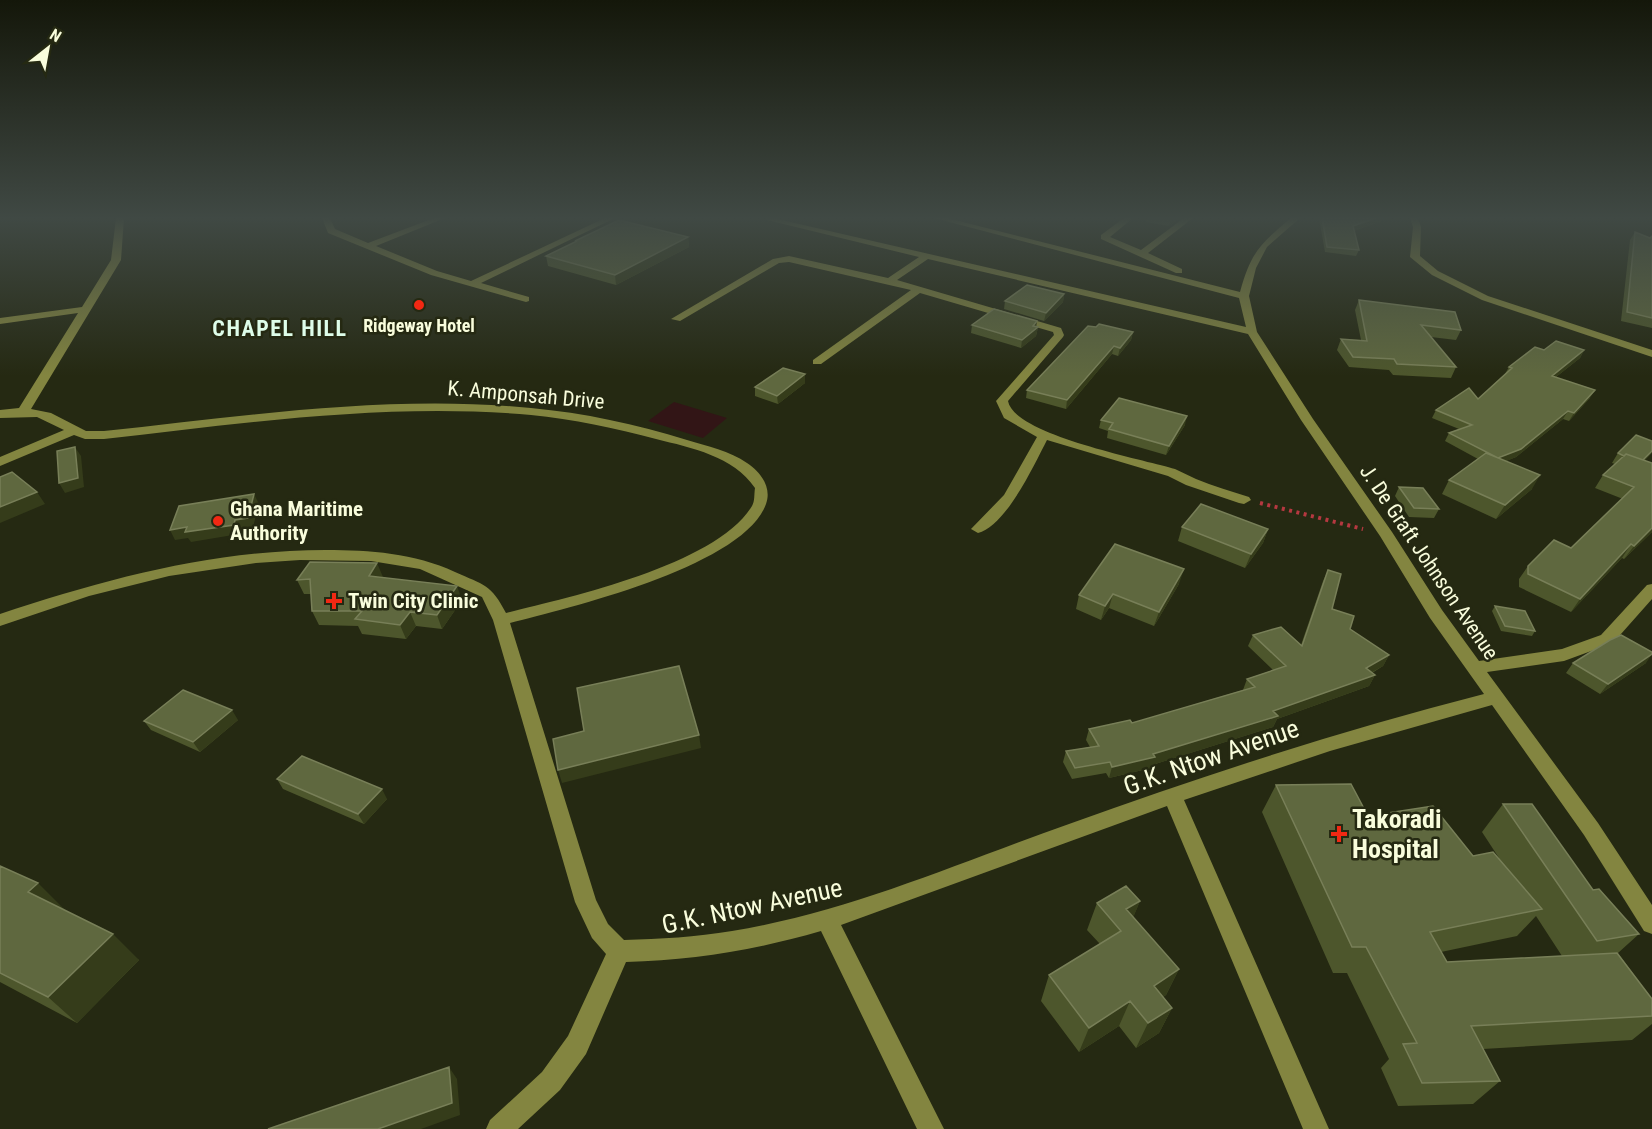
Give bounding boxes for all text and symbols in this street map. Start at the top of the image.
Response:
north arrow [18,18,78,78]
text: N [46,25,65,46]
marker: Ridgeway Hotel [412,298,426,312]
place label: Ridgeway Hotel [363,315,475,336]
district label: CHAPEL HILL [212,316,348,341]
street label: K. Amponsah Drive [447,376,606,414]
street label: J. De Graft Johnson Avenue [1355,460,1503,664]
place label: Ghana Maritime Authority [230,497,363,545]
marker: Ghana Maritime Authority [211,514,225,528]
place label: Twin City Clinic [348,589,479,613]
marker: Twin City Clinic [325,592,343,610]
street label: G.K. Ntow Avenue [1119,713,1303,801]
place label: Takoradi Hospital [1352,804,1442,864]
marker: Takoradi Hospital [1330,825,1348,843]
street label: G.K. Ntow Avenue [659,872,845,940]

